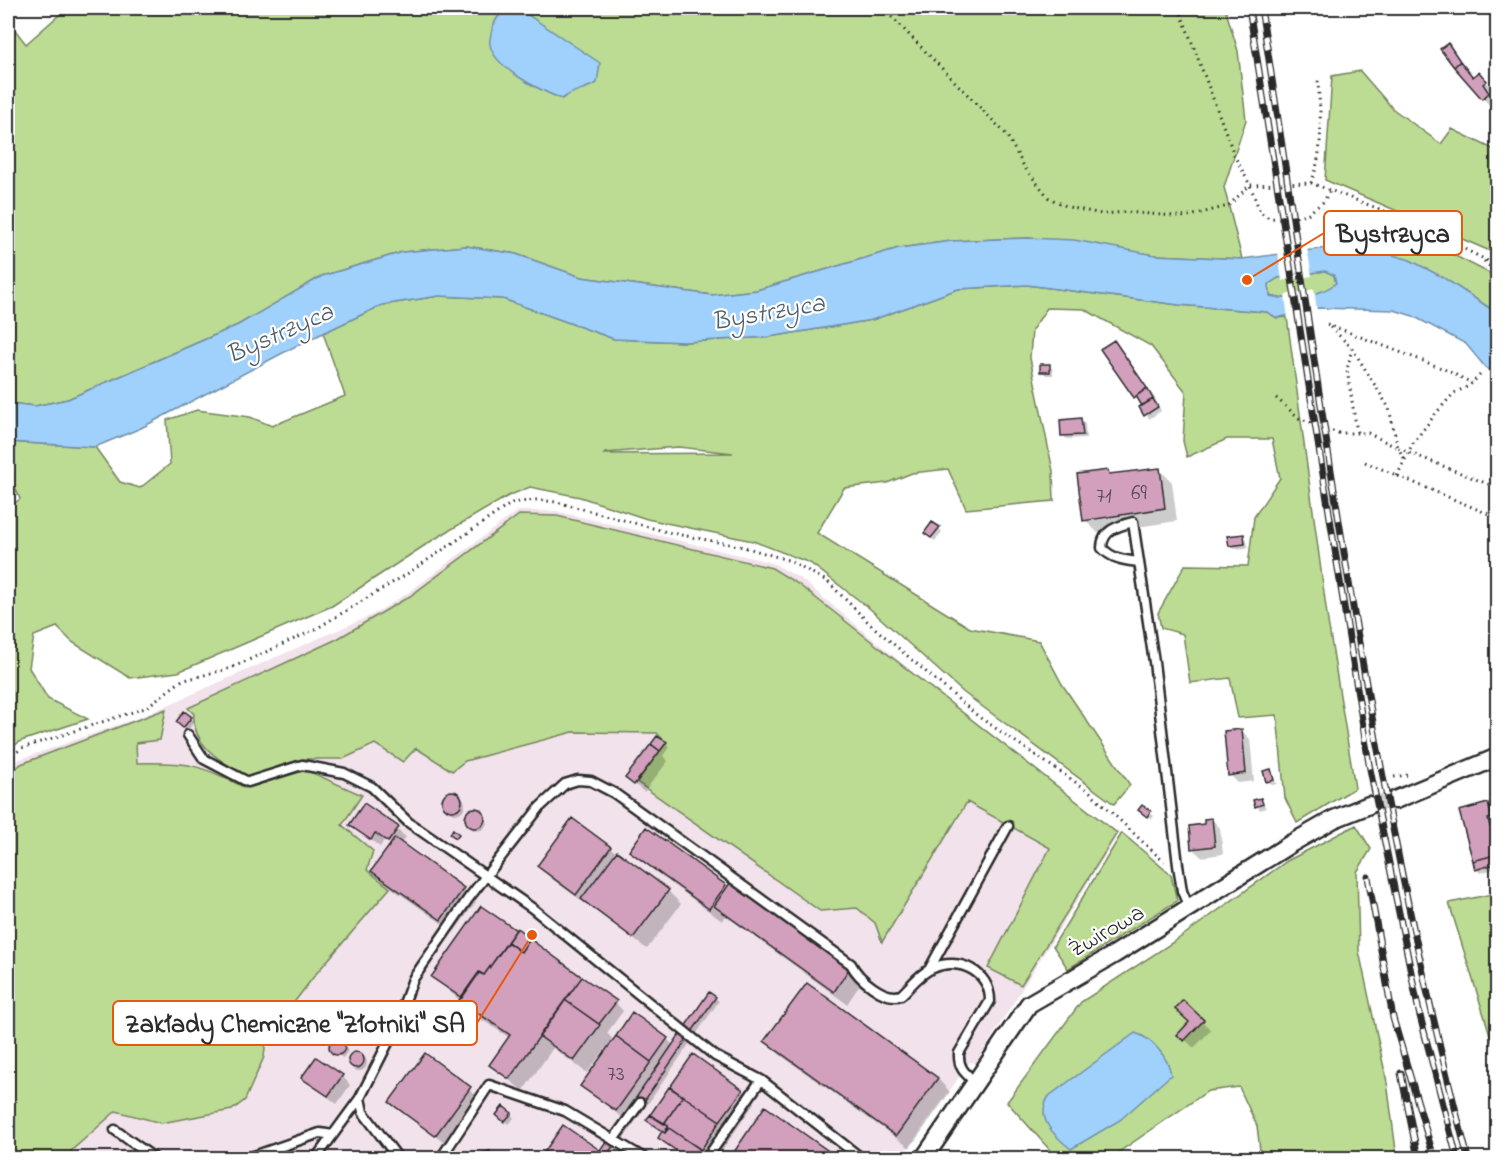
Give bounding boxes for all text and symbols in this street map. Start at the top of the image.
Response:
callout: Bystrzyca [1324,211,1462,255]
text: Bystrzyca [1335,217,1450,255]
water label: Bystrzyca [709,285,829,343]
water label: Bystrzyca [221,294,341,375]
house number: 69 [1131,479,1147,509]
house number: 71 [1096,482,1112,512]
street label: Żwirowa [1063,896,1152,968]
callout: Zakłady Chemiczne "Złotniki" SA [113,1001,477,1045]
text: Zakłady Chemiczne "Złotniki" SA [125,1007,465,1045]
house number: 73 [607,1060,625,1090]

